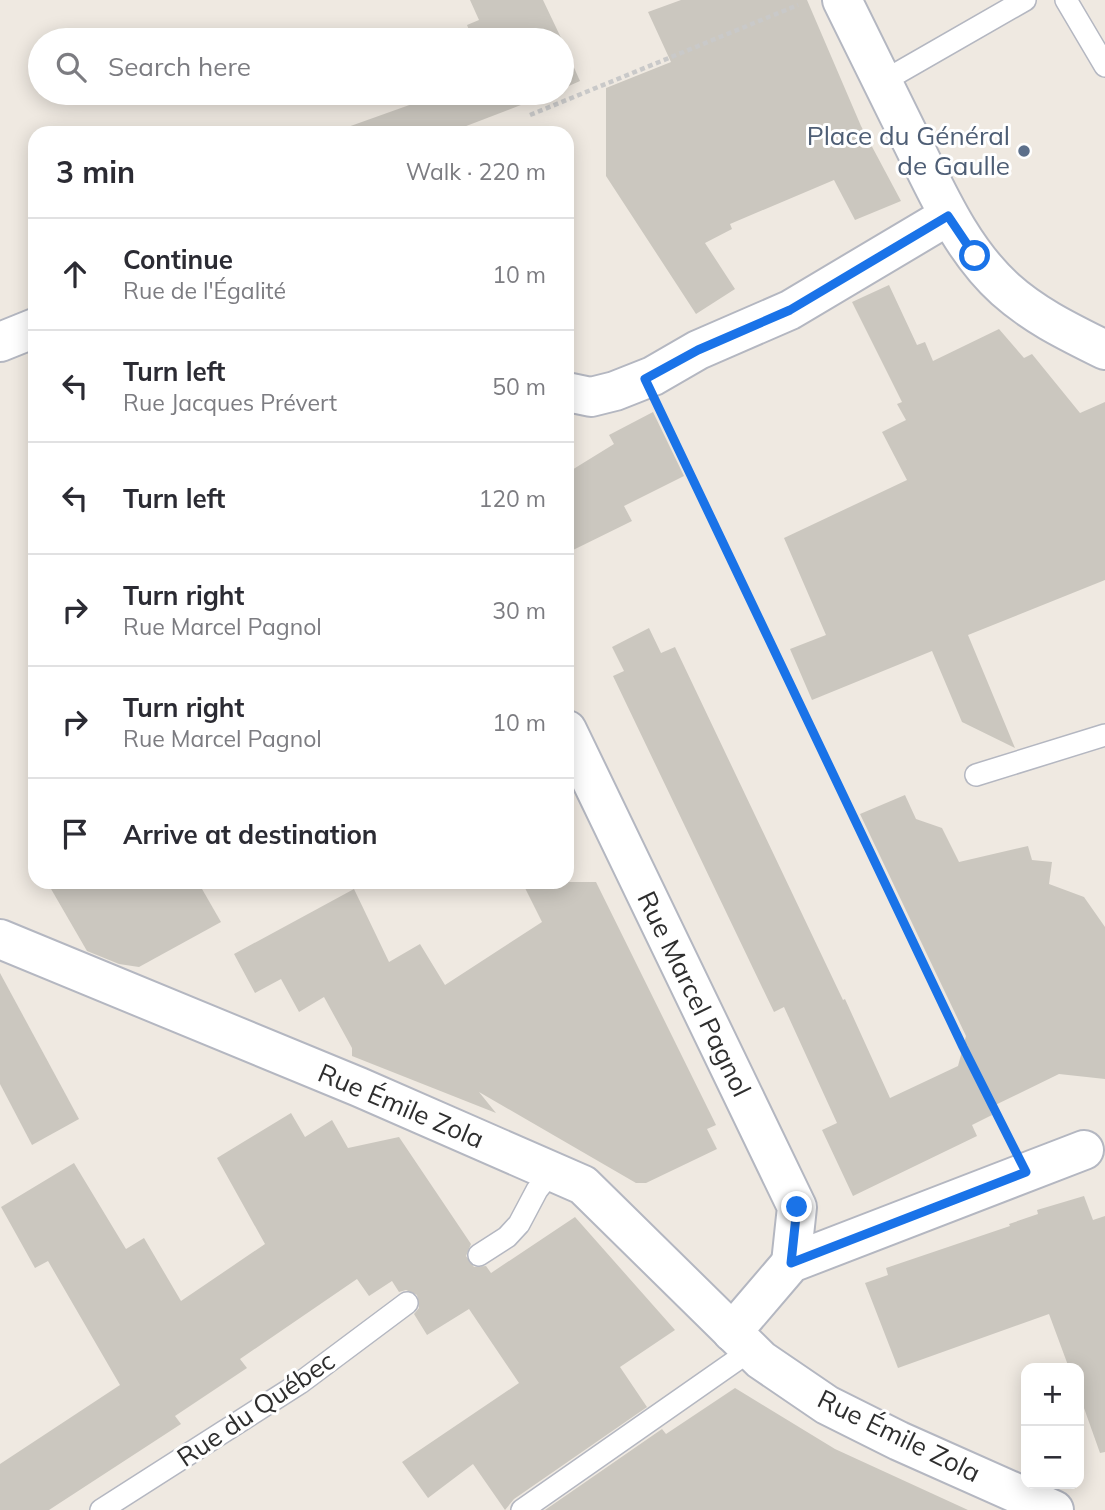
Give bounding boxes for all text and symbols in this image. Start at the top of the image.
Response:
search box [28,28,574,105]
icon: search [52,48,90,86]
text: Search here [108,50,251,83]
place label: Place du Général de Gaulle [807,119,1010,182]
marker: Place du Général de Gaulle [1016,143,1032,159]
text: 3 min [56,153,135,191]
text: Walk · 220 m [406,157,546,186]
route start [959,240,990,271]
text: Continue [123,243,233,276]
icon: ahead [56,255,94,293]
text: 10 m [492,260,546,289]
text: Rue de l'Égalité [123,276,286,305]
text: Turn left [123,355,225,388]
icon: left [56,367,94,405]
text: 50 m [492,372,546,401]
text: Rue Jacques Prévert [123,388,337,417]
icon: left [56,479,94,517]
text: Turn left [123,482,225,515]
text: 120 m [478,484,546,513]
text: Turn right [123,579,244,612]
icon: right [56,591,94,629]
text: 30 m [492,596,546,625]
text: Rue Marcel Pagnol [123,612,322,641]
text: Turn right [123,691,244,724]
icon: right [56,703,94,741]
text: 10 m [492,708,546,737]
text: Rue Marcel Pagnol [123,724,322,753]
icon: arrive [56,815,94,853]
text: Arrive at destination [123,818,378,851]
street label: Rue Marcel Pagnol [630,886,759,1102]
street label: Rue Émile Zola [313,1056,489,1155]
route end [781,1191,812,1222]
street label: Rue du Québec [171,1344,341,1473]
map controls [1021,1363,1084,1489]
button: + [1021,1363,1084,1426]
street label: Rue Émile Zola [812,1382,986,1489]
button: − [1021,1426,1084,1489]

